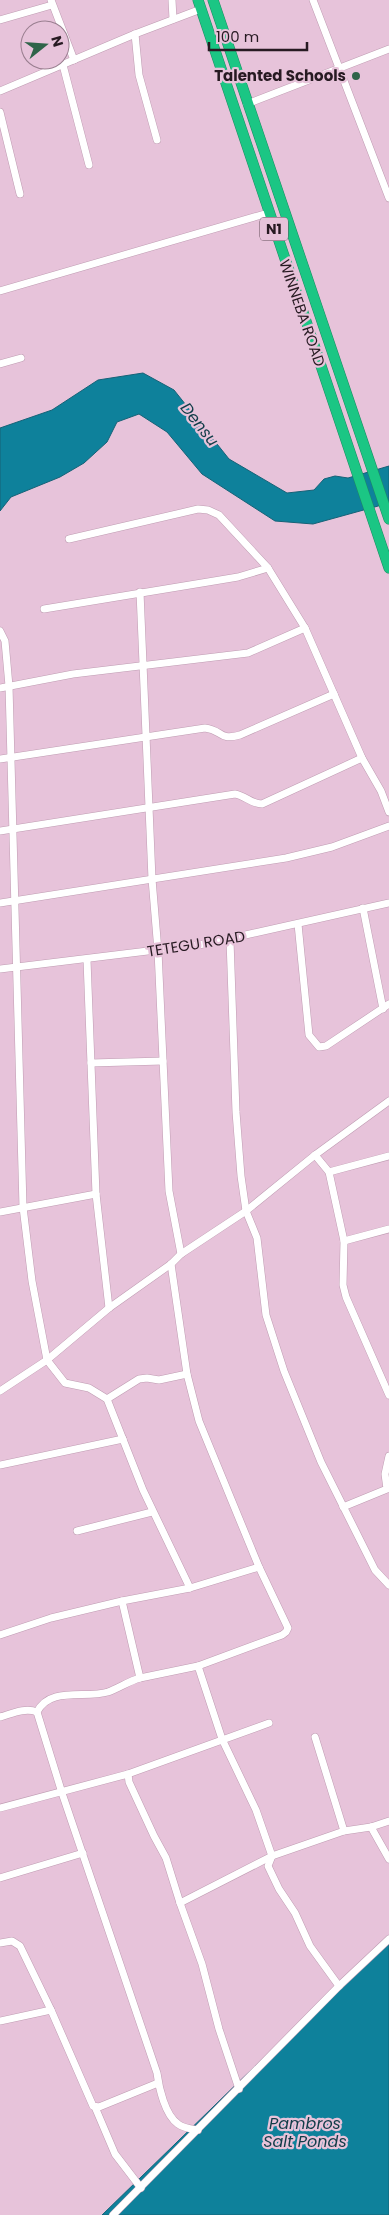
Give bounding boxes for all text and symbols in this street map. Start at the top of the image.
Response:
north arrow [20,20,70,70]
scale bar [209,20,306,52]
text: 100 m [216,26,259,47]
text: N [46,33,69,49]
place label: Talented Schools [214,65,346,86]
marker: Talented Schools [350,70,362,82]
road number: N1 [260,218,288,240]
street label: WINNEBA ROAD [274,256,331,369]
water label: Densu [175,397,224,451]
street label: TETEGU ROAD [145,925,246,962]
water label: Pambros Salt Ponds [263,2112,347,2153]

